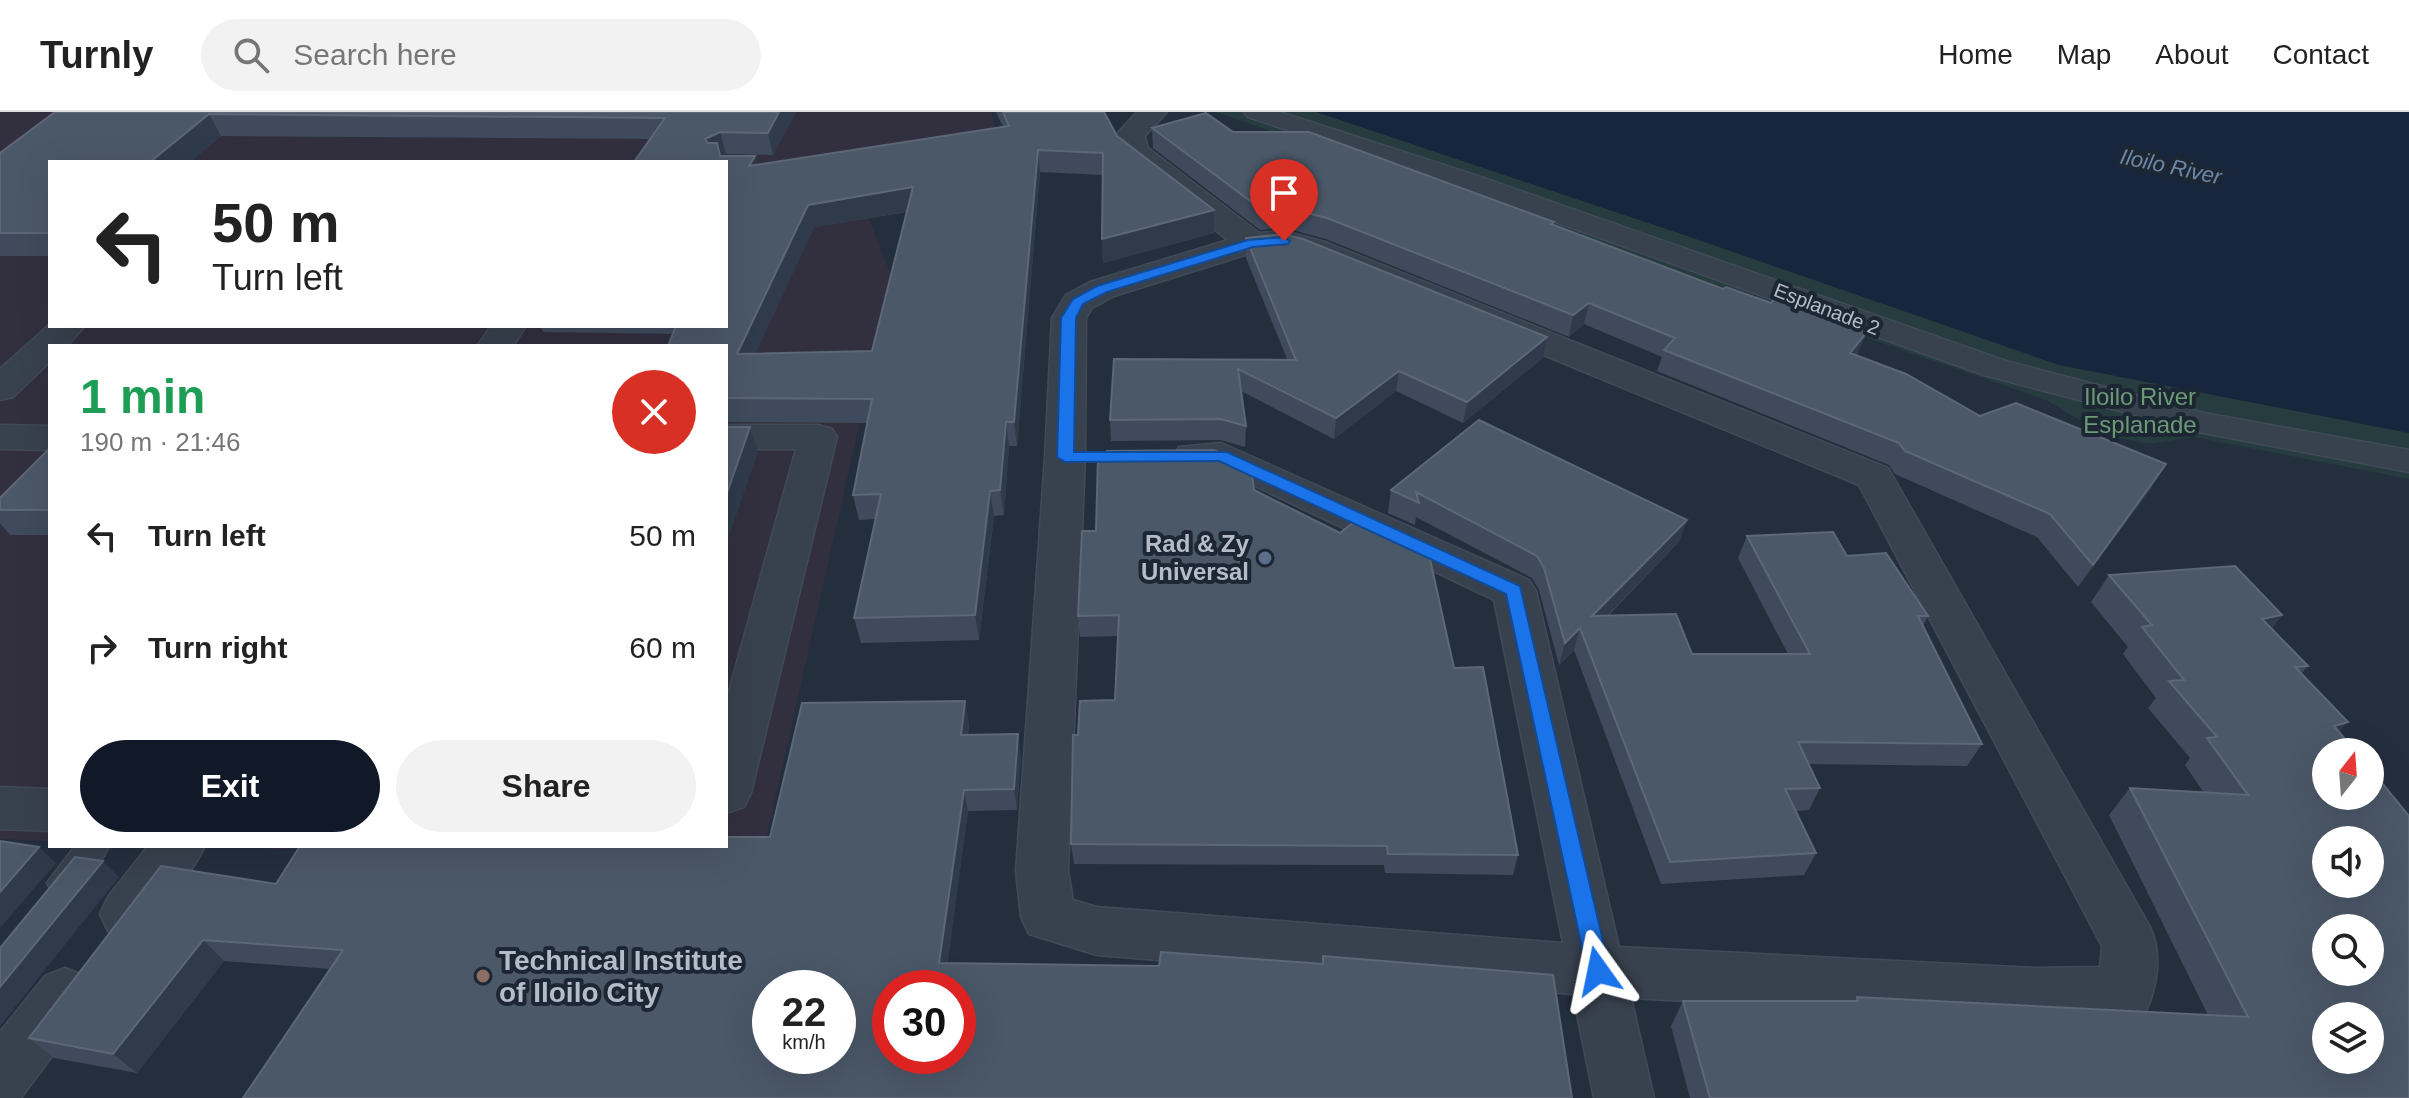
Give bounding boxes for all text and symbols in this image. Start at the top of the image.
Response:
search box [201,19,761,91]
icon: search [229,33,273,77]
text: Turnly [40,34,153,76]
text: Search here [293,38,457,71]
text: Home [1938,39,2013,70]
text: Map [2057,39,2111,70]
text: About [2155,39,2229,70]
text: Contact [2273,39,2369,70]
water label: Iloilo River [2118,144,2225,190]
pin [1250,159,1318,241]
icon: arrive [1262,171,1306,215]
text: 50 m [212,191,340,254]
icon: left [80,192,184,296]
text: Turn left [212,257,343,298]
street label: Esplanade 2 [1771,279,1883,339]
text: 1 min [80,370,205,423]
button: close [612,370,696,454]
park label: Iloilo River Esplanade [2083,383,2197,438]
text: 190 m · 21:46 [80,427,240,457]
icon: left [80,514,124,558]
text: Turn left [148,519,266,552]
text: 50 m [629,519,696,552]
place label: Rad & Zy Universal [1141,530,1250,585]
marker: Rad & Zy Universal [1256,549,1274,567]
icon: right [80,626,124,670]
text: Turn right [148,631,287,664]
text: 60 m [629,631,696,664]
north arrow [2312,738,2384,810]
map controls [2312,738,2384,1074]
button: Exit [80,740,380,832]
button: Share [396,740,696,832]
button: sound [2312,826,2384,898]
button: search [2312,914,2384,986]
position arrow [1556,929,1640,1013]
place label: Technical Institute of Iloilo City [499,945,743,1008]
marker: Technical Institute of Iloilo City [474,967,492,985]
speed limit sign: 30 [872,970,976,1074]
text: 22 [782,990,826,1034]
button: layers [2312,1002,2384,1074]
text: km/h [782,1031,826,1053]

